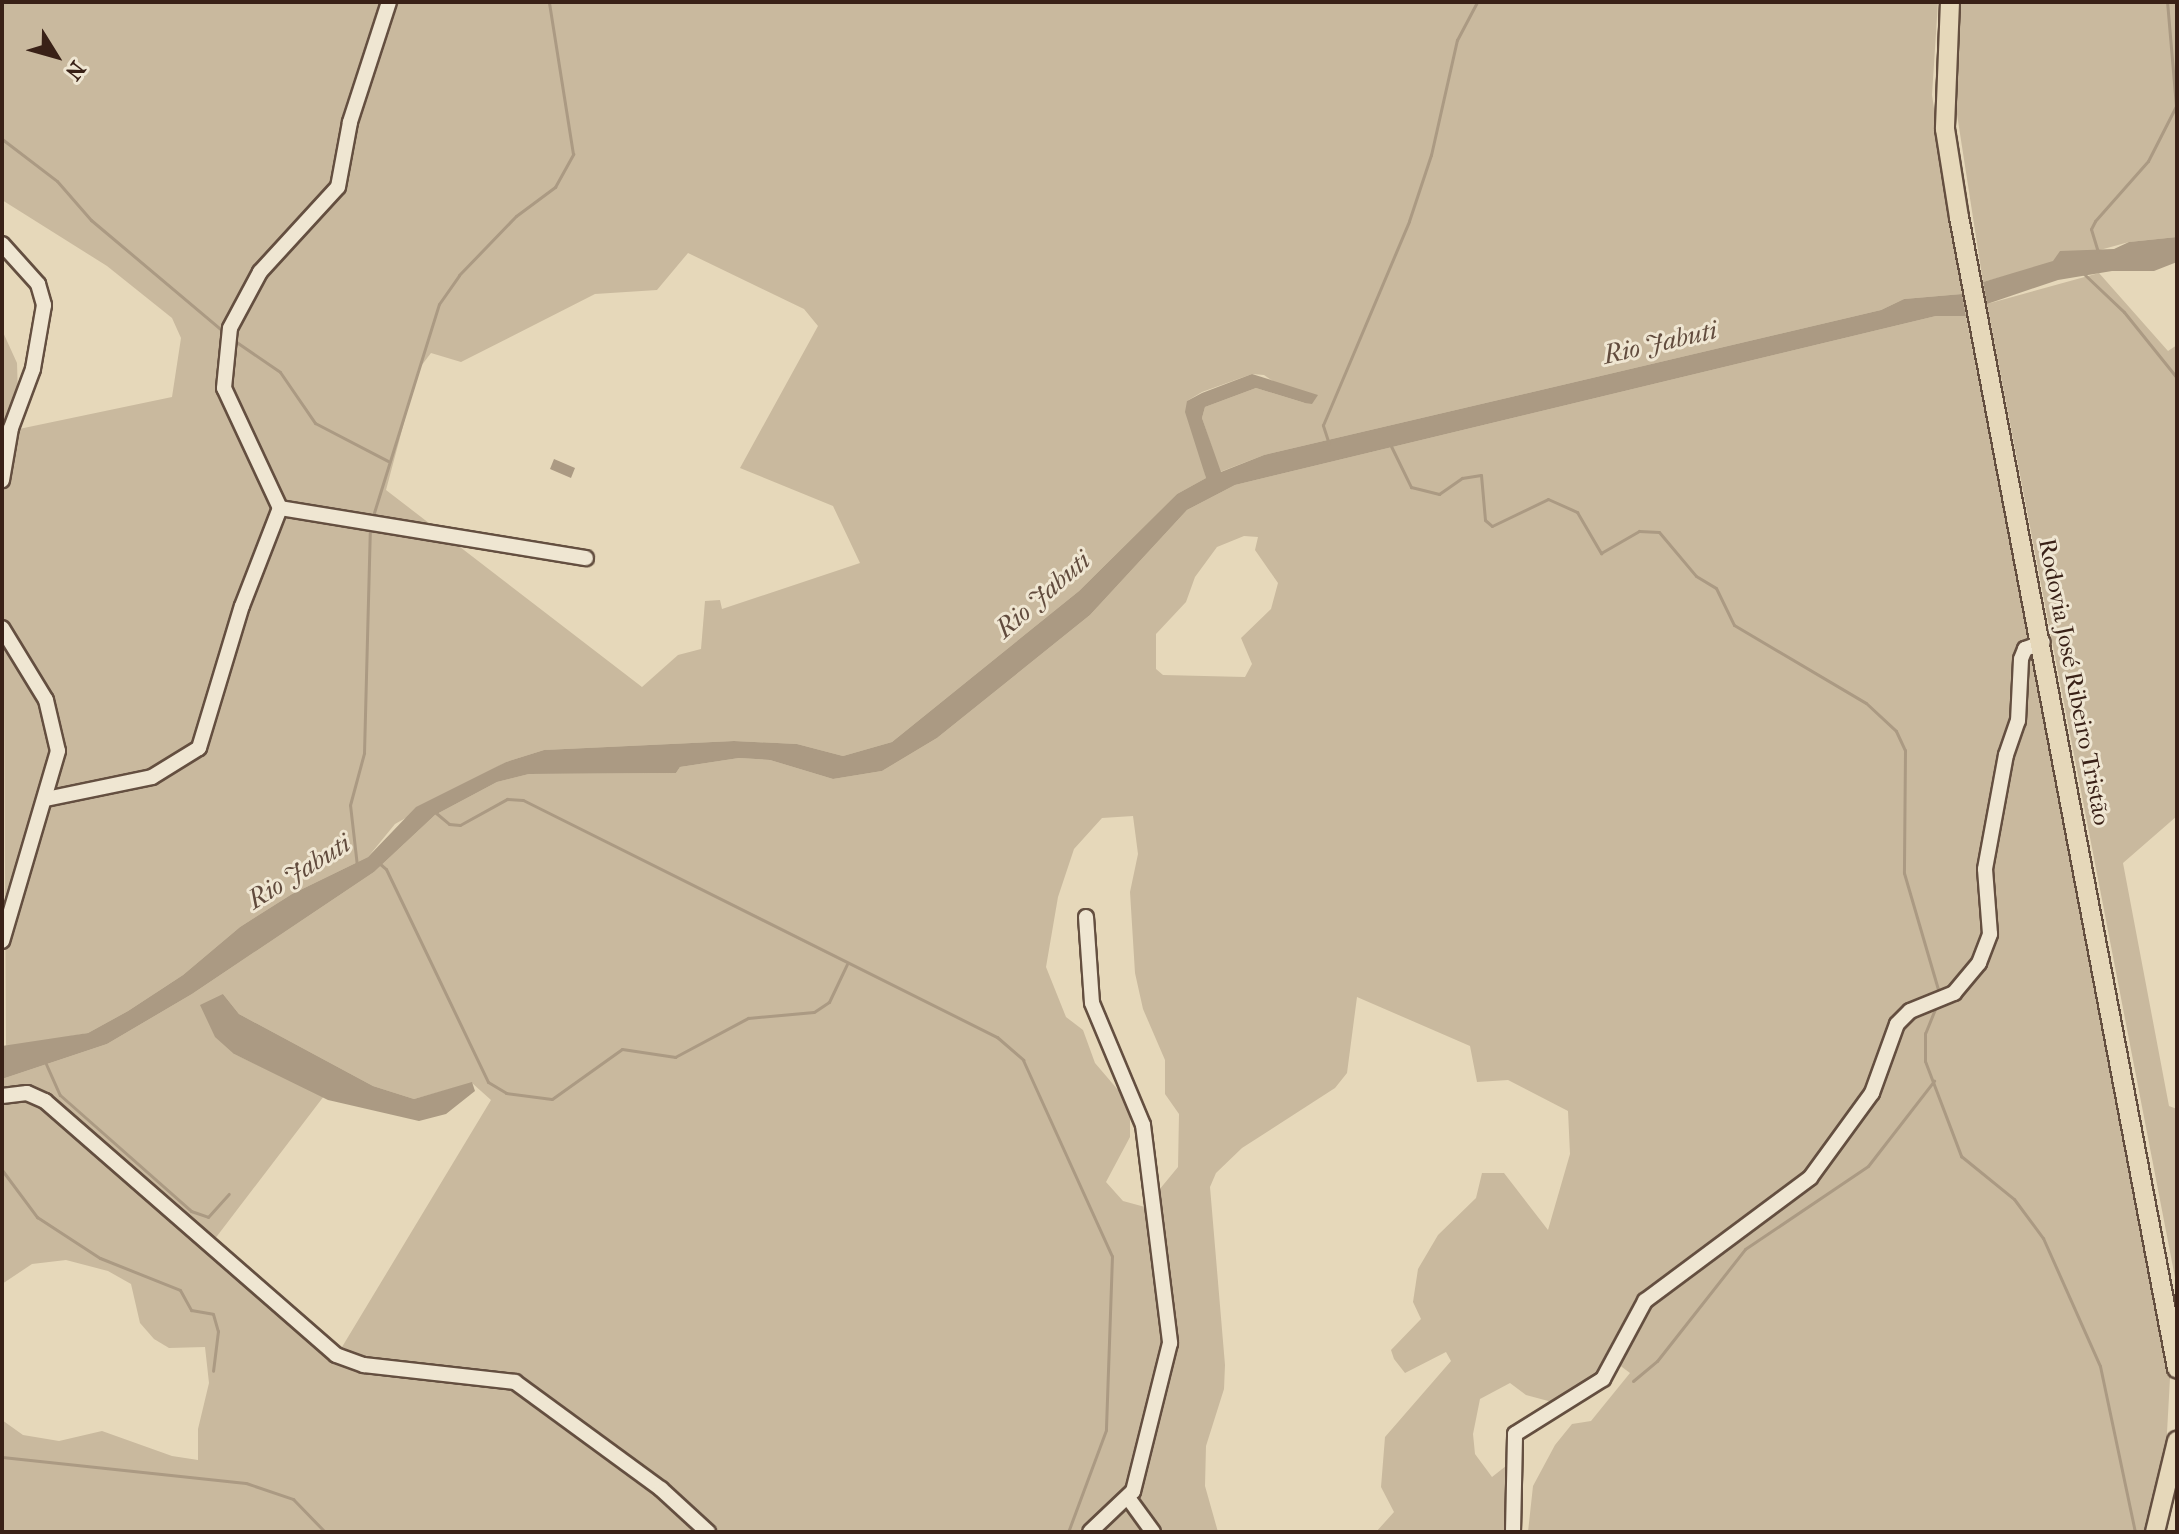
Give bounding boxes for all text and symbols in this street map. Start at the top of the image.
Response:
north arrow [16,16,96,96]
text: N [60,56,91,85]
water label: Rio Jabuti [1600,315,1720,371]
street label: Rodovia José Ribeiro Tristão [2032,536,2116,828]
water label: Rio Jabuti [989,545,1097,645]
water label: Rio Jabuti [242,828,356,916]

